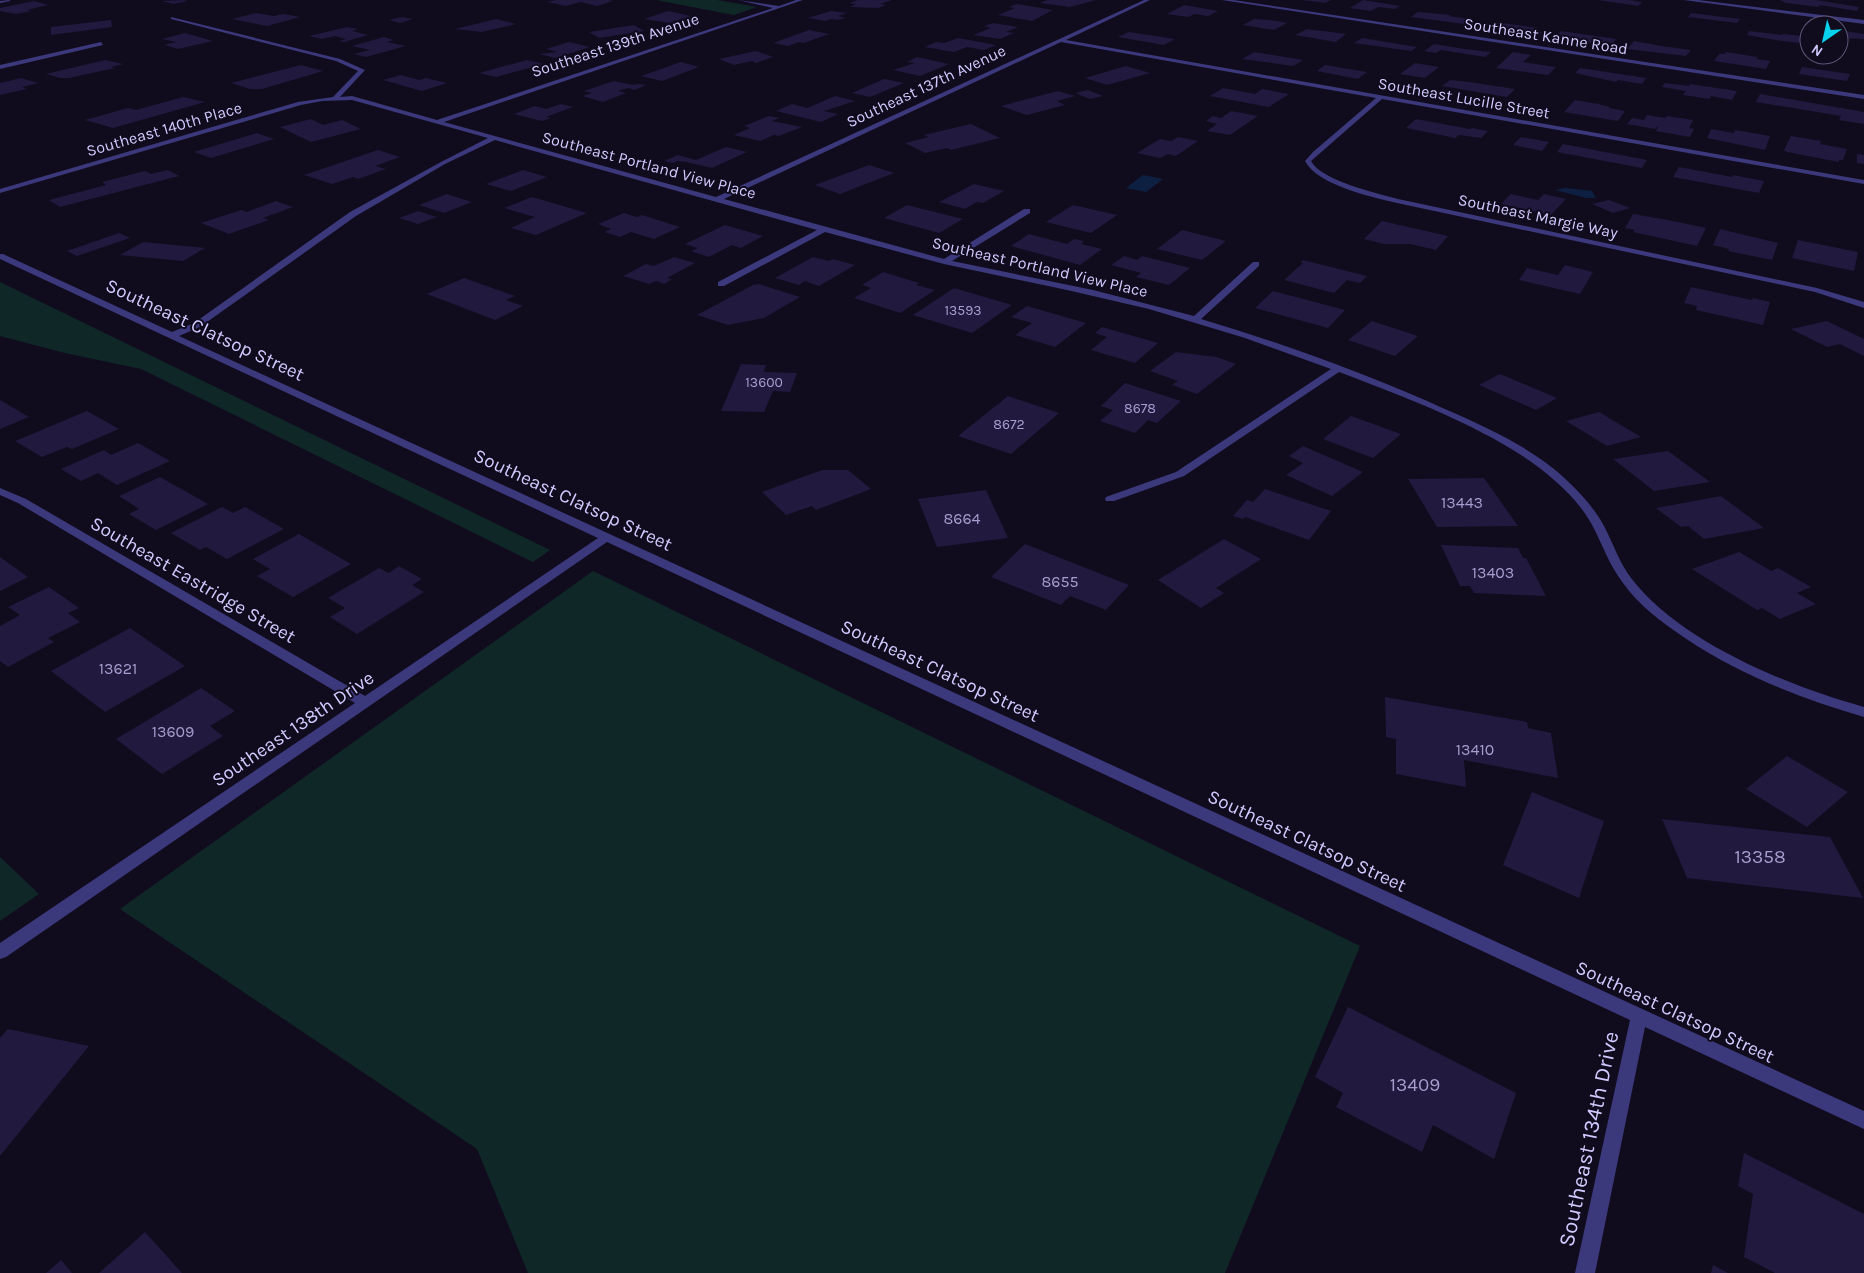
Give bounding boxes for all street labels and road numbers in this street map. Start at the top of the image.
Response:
street label: Southeast 139th Avenue [529,9,701,81]
street label: Southeast Kanne Road [1463,14,1629,58]
street label: Southeast 137th Avenue [843,41,1009,131]
street label: Southeast Lucille Street [1377,74,1551,122]
street label: Southeast 140th Place [84,98,244,160]
street label: Southeast Portland View Place [540,127,758,203]
street label: Southeast Margie Way [1456,190,1620,242]
street label: Southeast Portland View Place [930,233,1150,301]
street label: Southeast Clatsop Street [102,274,308,386]
street label: Southeast Clatsop Street [470,444,676,556]
street label: Southeast Eastridge Street [87,512,299,648]
street label: Southeast Clatsop Street [837,615,1043,727]
street label: Southeast 138th Drive [208,667,378,791]
street label: Southeast Clatsop Street [1204,785,1410,897]
street label: Southeast Clatsop Street [1572,956,1778,1068]
street label: Southeast 134th Drive [1553,1029,1625,1249]

